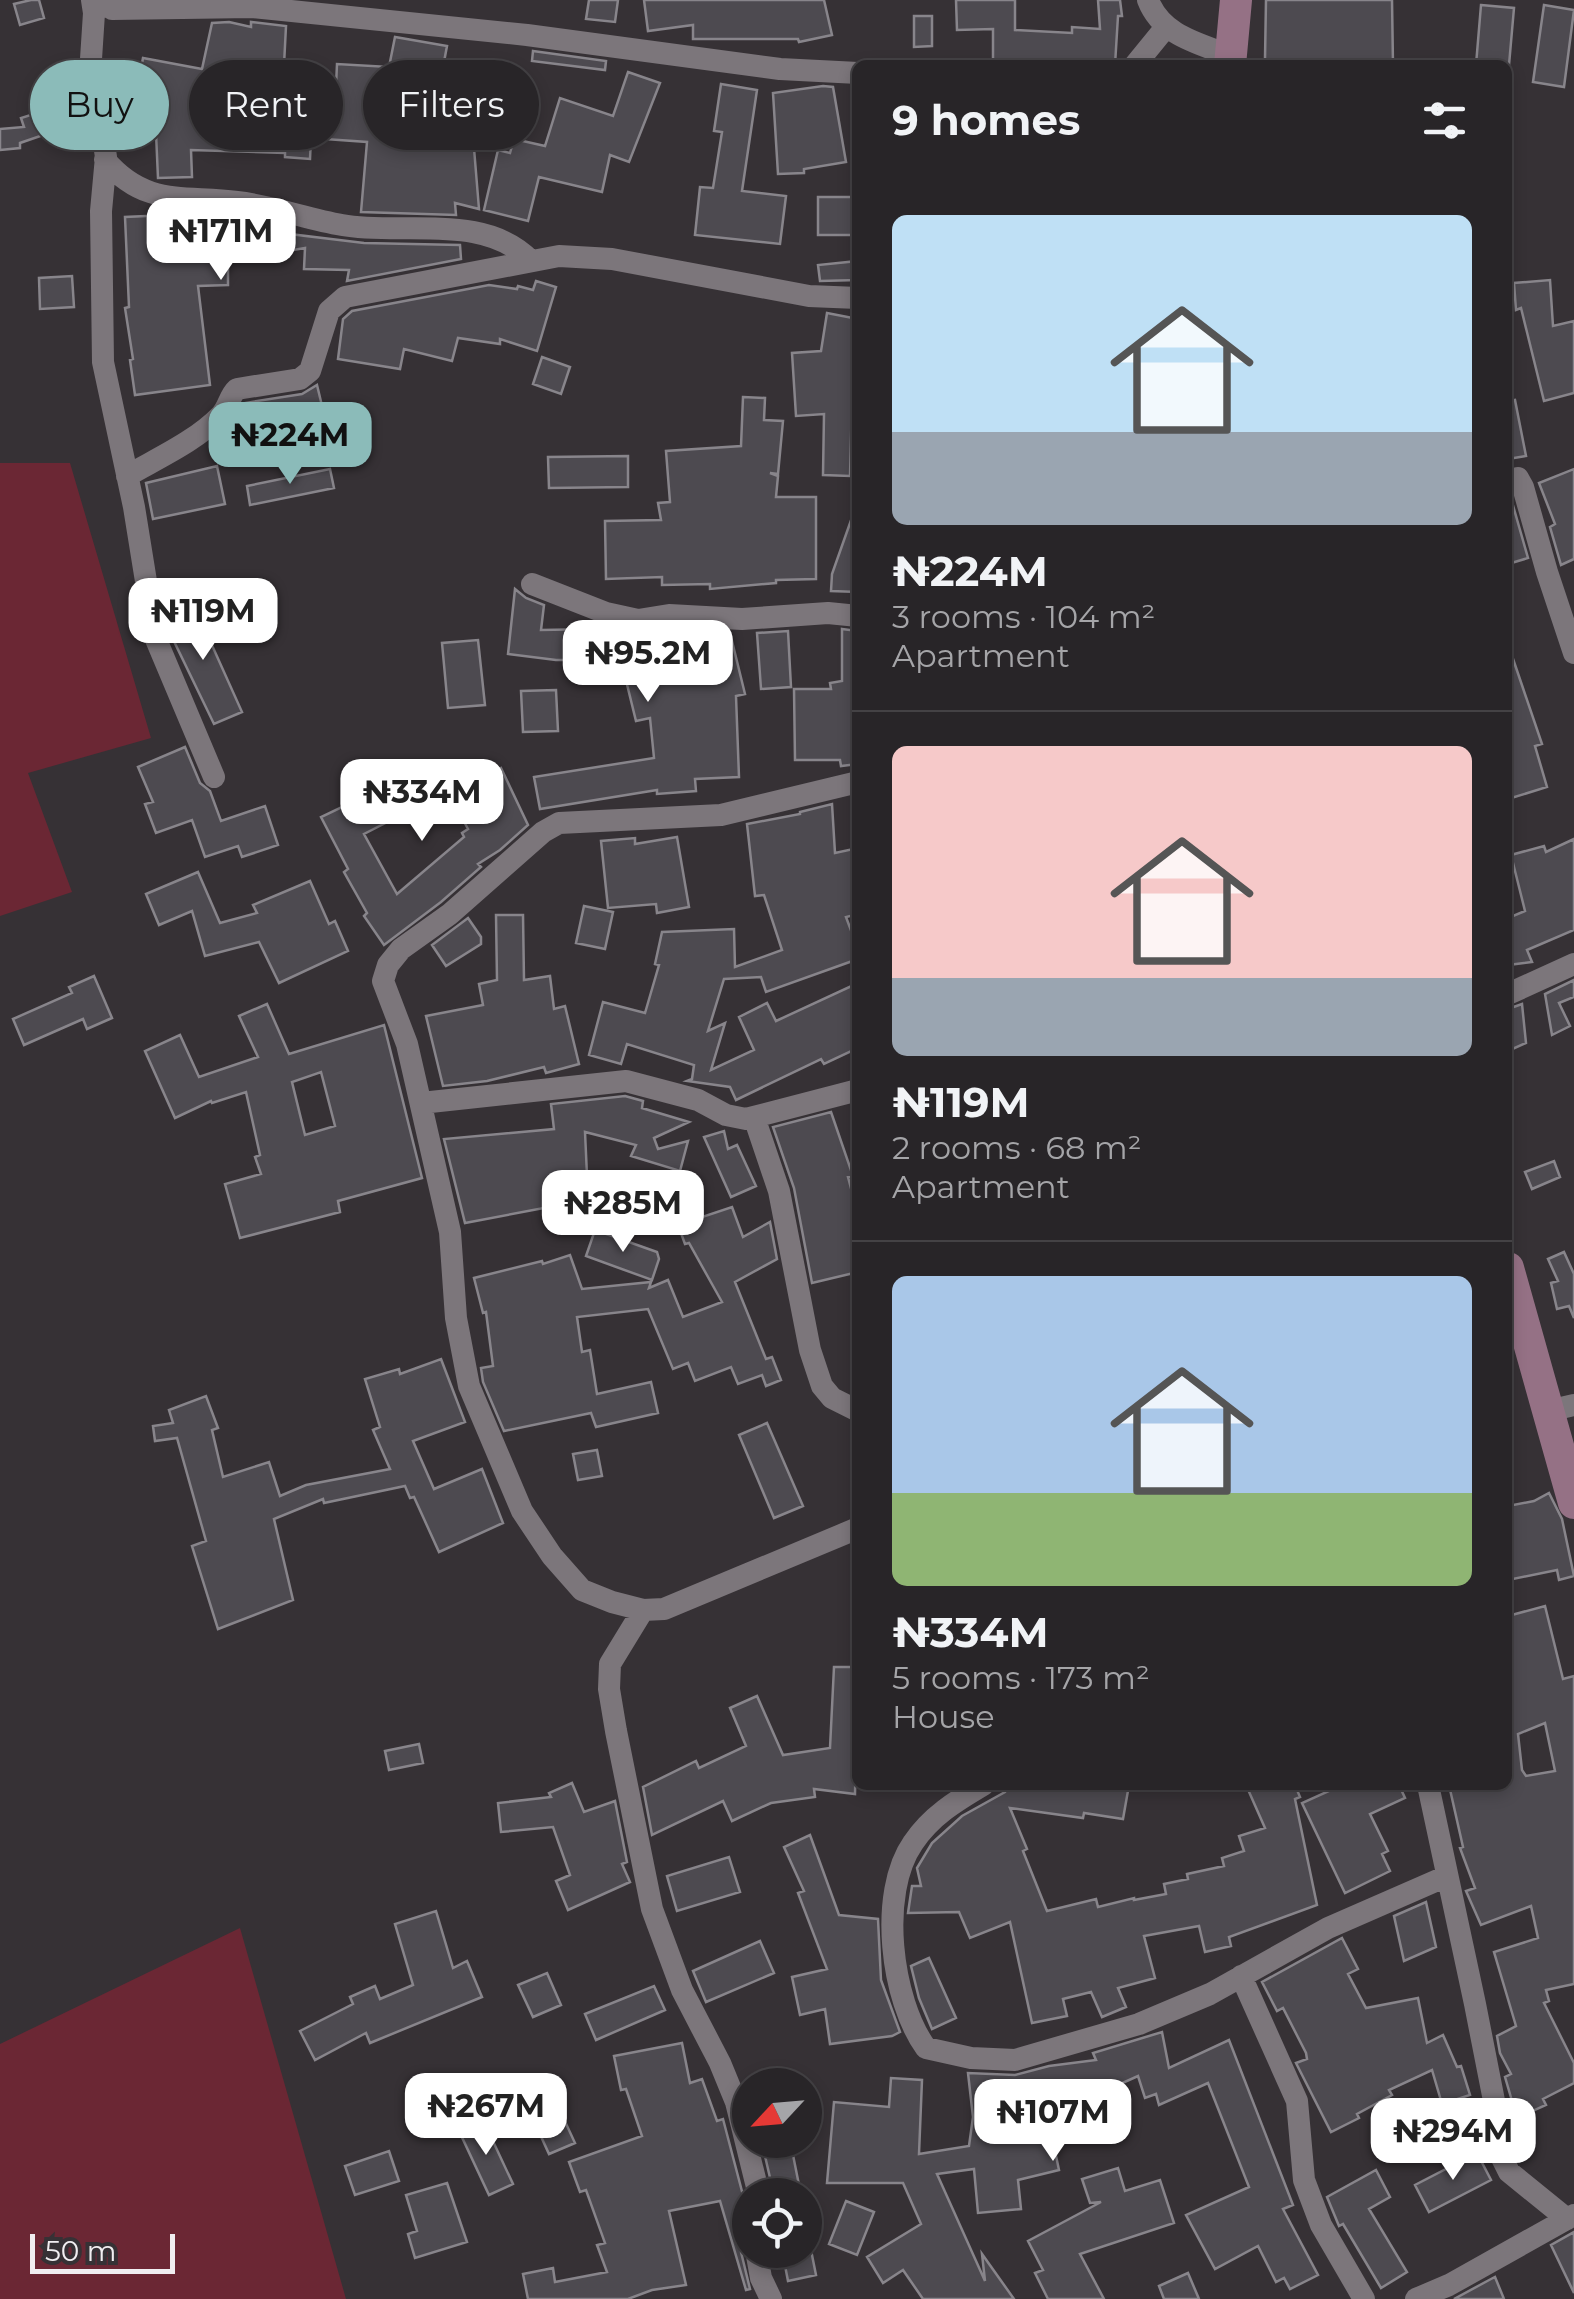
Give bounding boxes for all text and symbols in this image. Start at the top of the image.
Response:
chip: Buy [30,60,169,150]
chip: Rent [189,60,343,150]
chip: Filters [363,60,539,150]
icon: filters [1417,93,1472,148]
text: 9 homes [892,94,1080,146]
pin: ₦171M [151,198,291,283]
text: ₦171M [169,211,273,250]
icon: home [1092,280,1272,460]
pin: ₦224M [220,402,360,487]
text: ₦224M [231,415,349,454]
text: ₦224M [892,545,1048,597]
pin: ₦119M [133,578,273,663]
text: ₦119M [151,591,255,630]
text: 3 rooms · 104 m² [892,597,1155,636]
pin: ₦95.2M [567,620,729,705]
text: ₦95.2M [585,633,711,672]
text: Apartment [892,636,1070,675]
pin: ₦334M [352,759,492,844]
text: ₦334M [362,772,482,811]
icon: home [1092,811,1272,991]
text: ₦119M [892,1076,1030,1128]
text: 2 rooms · 68 m² [892,1128,1142,1167]
text: Apartment [892,1167,1070,1206]
pin: ₦285M [553,1170,693,1255]
text: ₦285M [564,1183,682,1222]
icon: home [1092,1341,1272,1521]
text: ₦334M [892,1606,1049,1658]
text: 5 rooms · 173 m² [892,1658,1150,1697]
text: House [892,1697,995,1736]
north arrow [732,2068,822,2158]
map controls [732,2068,822,2268]
pin: ₦267M [416,2073,556,2158]
pin: ₦107M [983,2079,1123,2164]
text: ₦267M [427,2086,545,2125]
text: ₦107M [996,2092,1110,2131]
pin: ₦294M [1383,2098,1523,2183]
text: ₦294M [1393,2111,1513,2150]
button: locate [732,2178,822,2268]
scale bar [30,2229,175,2274]
text: 50 m [45,2234,116,2268]

